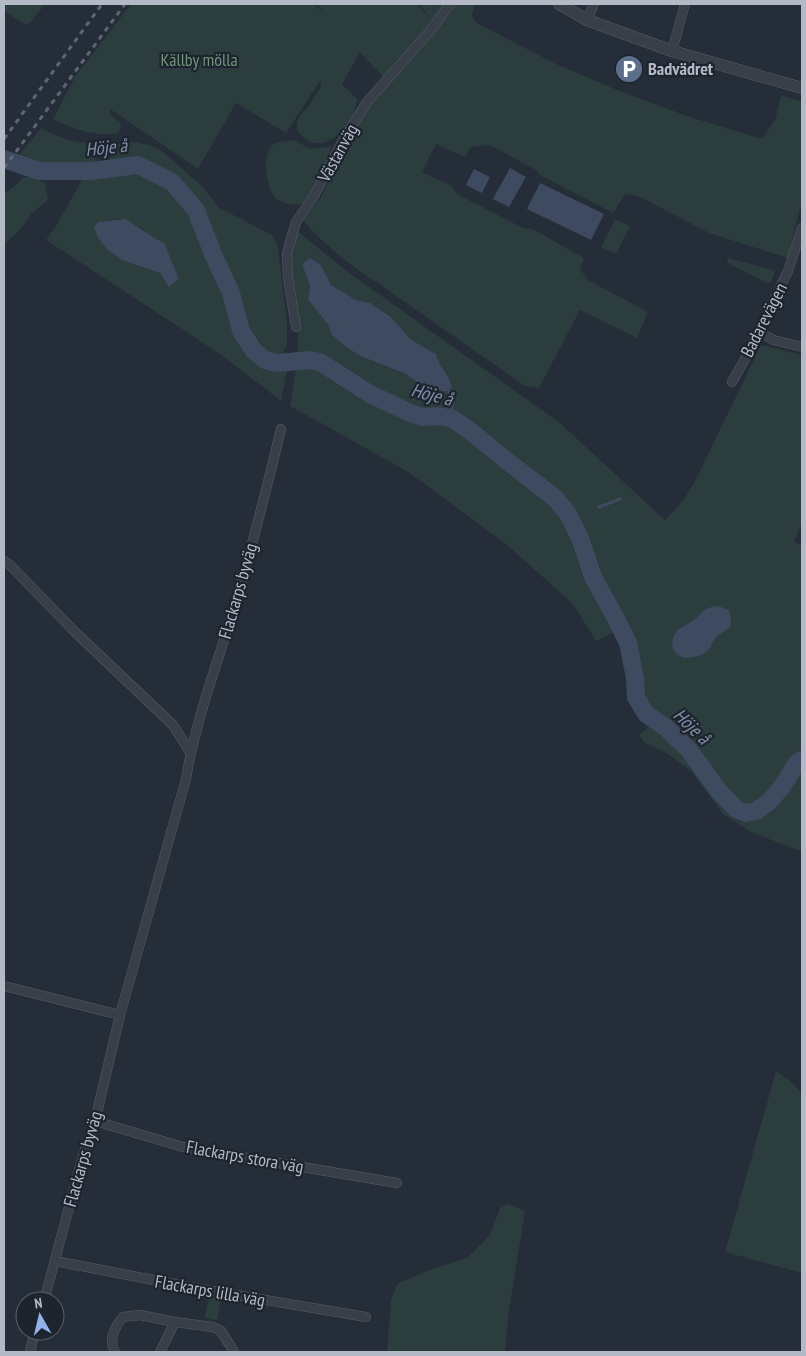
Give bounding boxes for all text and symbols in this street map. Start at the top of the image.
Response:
park label: Källby mölla [160,48,238,71]
parking icon: Badvädret [614,54,644,84]
place label: Badvädret [648,57,714,80]
street label: Västanväg [312,120,363,187]
water label: Höje å [84,133,130,161]
street label: Badarevägen [735,279,792,361]
water label: Höje å [409,377,457,411]
street label: Flackarps byväg [213,540,262,641]
water label: Höje å [669,703,716,750]
street label: Flackarps byväg [58,1108,107,1209]
street label: Flackarps stora väg [185,1135,305,1178]
street label: Flackarps lilla väg [153,1270,267,1312]
north arrow [15,1291,65,1341]
text: N [33,1294,43,1313]

